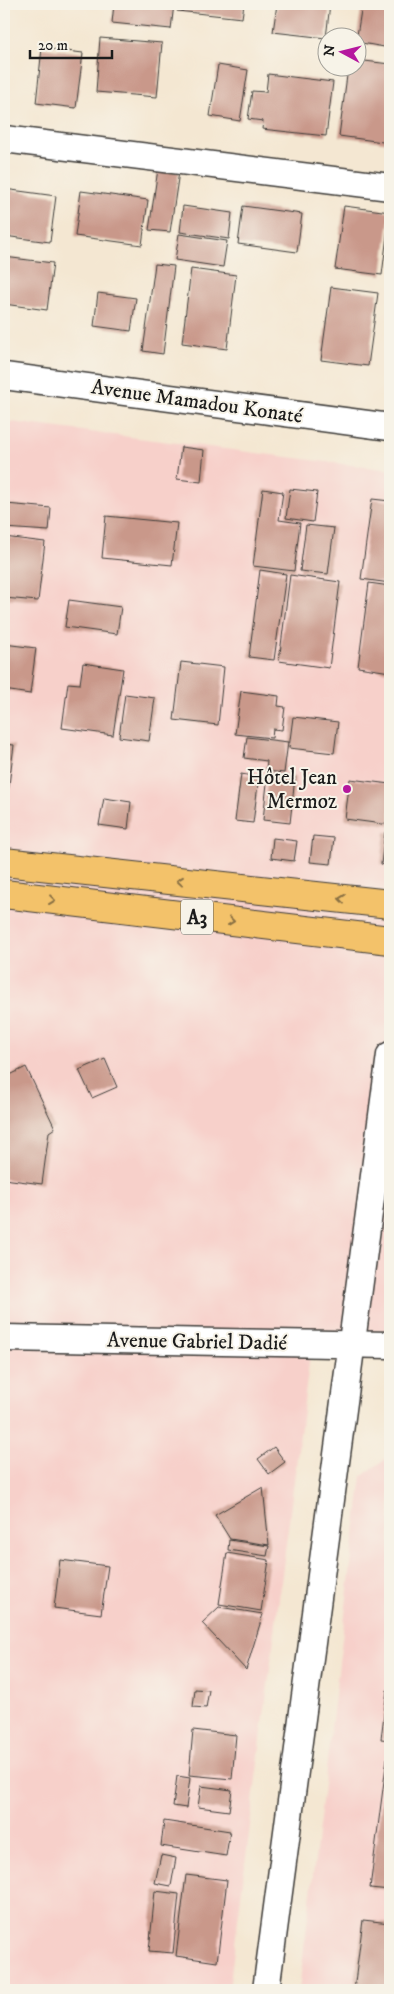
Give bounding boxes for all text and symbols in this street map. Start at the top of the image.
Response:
scale bar [30,28,112,60]
north arrow [316,28,366,78]
text: 20 m [38,36,68,55]
text: N [320,43,340,57]
street label: Avenue Mamadou Konaté [89,374,305,430]
place label: Hôtel Jean Mermoz [247,765,337,815]
marker: Hôtel Jean Mermoz [341,783,353,795]
one-way arrow [176,876,184,887]
one-way arrow [48,894,56,905]
one-way arrow [338,894,346,905]
road number: A3 [181,900,213,934]
one-way arrow [227,915,235,926]
street label: Avenue Gabriel Dadié [107,1327,288,1357]

